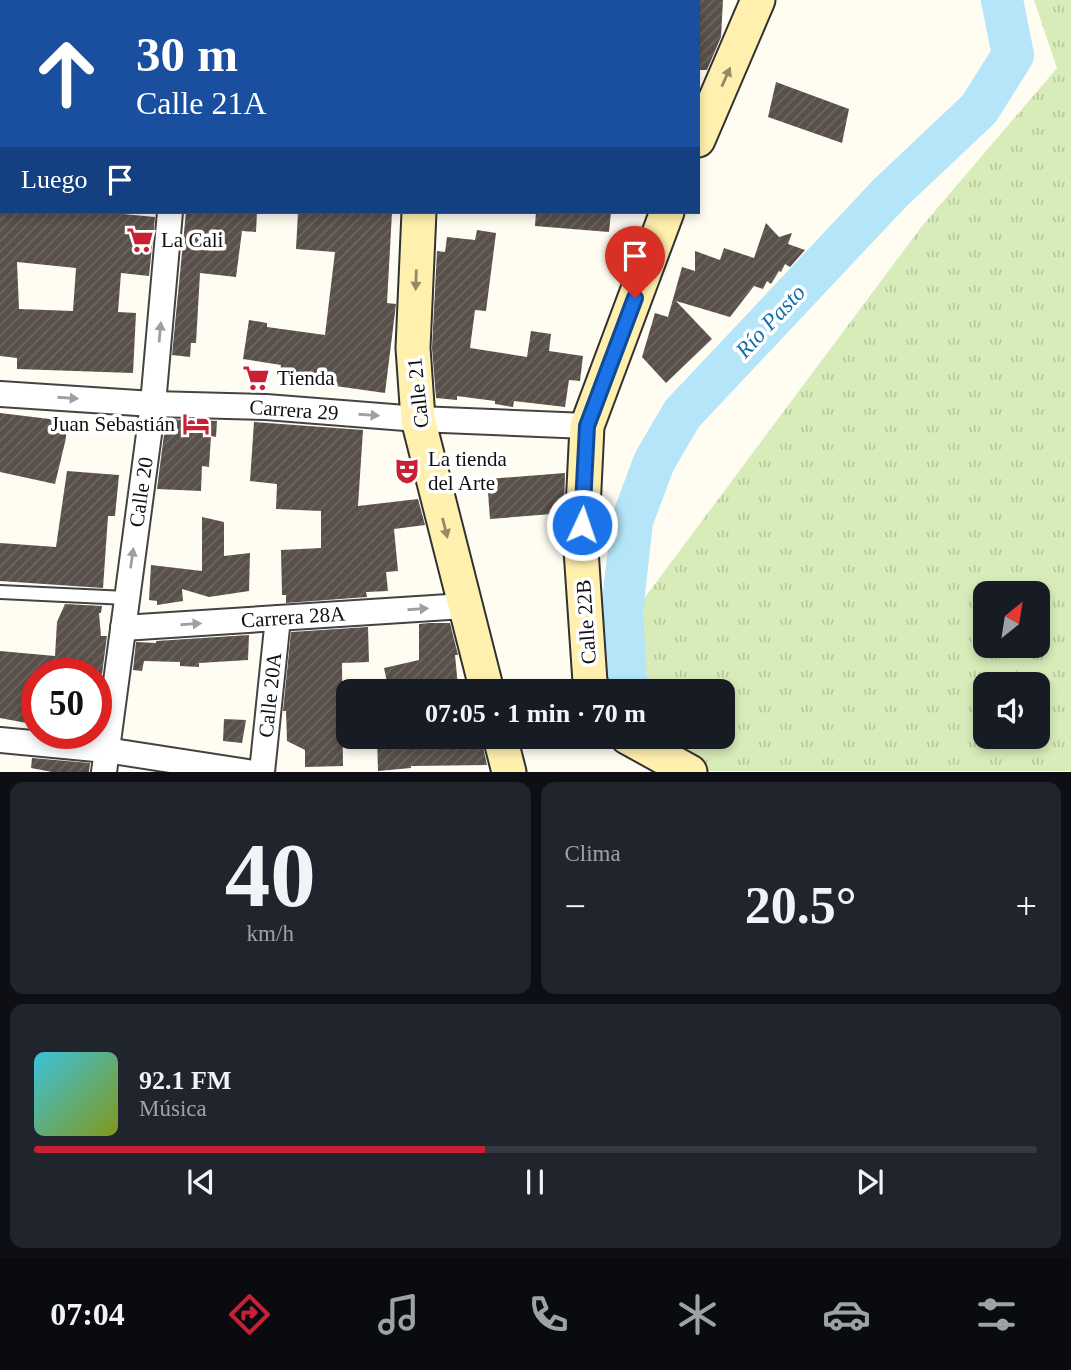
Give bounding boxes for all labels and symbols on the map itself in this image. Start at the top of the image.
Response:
one-way arrow [720,67,731,88]
supermarket icon: La Cali [125,225,155,255]
pin [605,226,665,298]
place label: La Cali [161,228,224,252]
one-way arrow [411,269,422,291]
water label: Río Pasto [730,280,810,364]
one-way arrow [155,321,166,343]
street label: Calle 21 [402,357,434,429]
supermarket icon: Tienda [241,363,271,393]
place label: Tienda [277,366,335,390]
one-way arrow [57,393,79,404]
street label: Carrera 29 [249,395,339,425]
hotel icon: Juan Sebastián [181,409,211,439]
one-way arrow [358,410,380,421]
place label: Juan Sebastián [51,412,175,436]
place label: La tienda del Arte [428,447,507,495]
street label: Calle 20 [124,455,158,529]
theatre icon: La tienda del Arte [392,456,422,486]
position arrow [545,488,619,562]
one-way arrow [440,518,451,540]
one-way arrow [127,547,138,569]
street label: Calle 22B [571,579,601,665]
north arrow [973,581,1050,658]
street label: Carrera 28A [240,601,347,633]
one-way arrow [407,603,429,614]
one-way arrow [180,618,202,629]
street label: Calle 20A [254,650,287,739]
speed limit sign: 50 [21,658,112,749]

